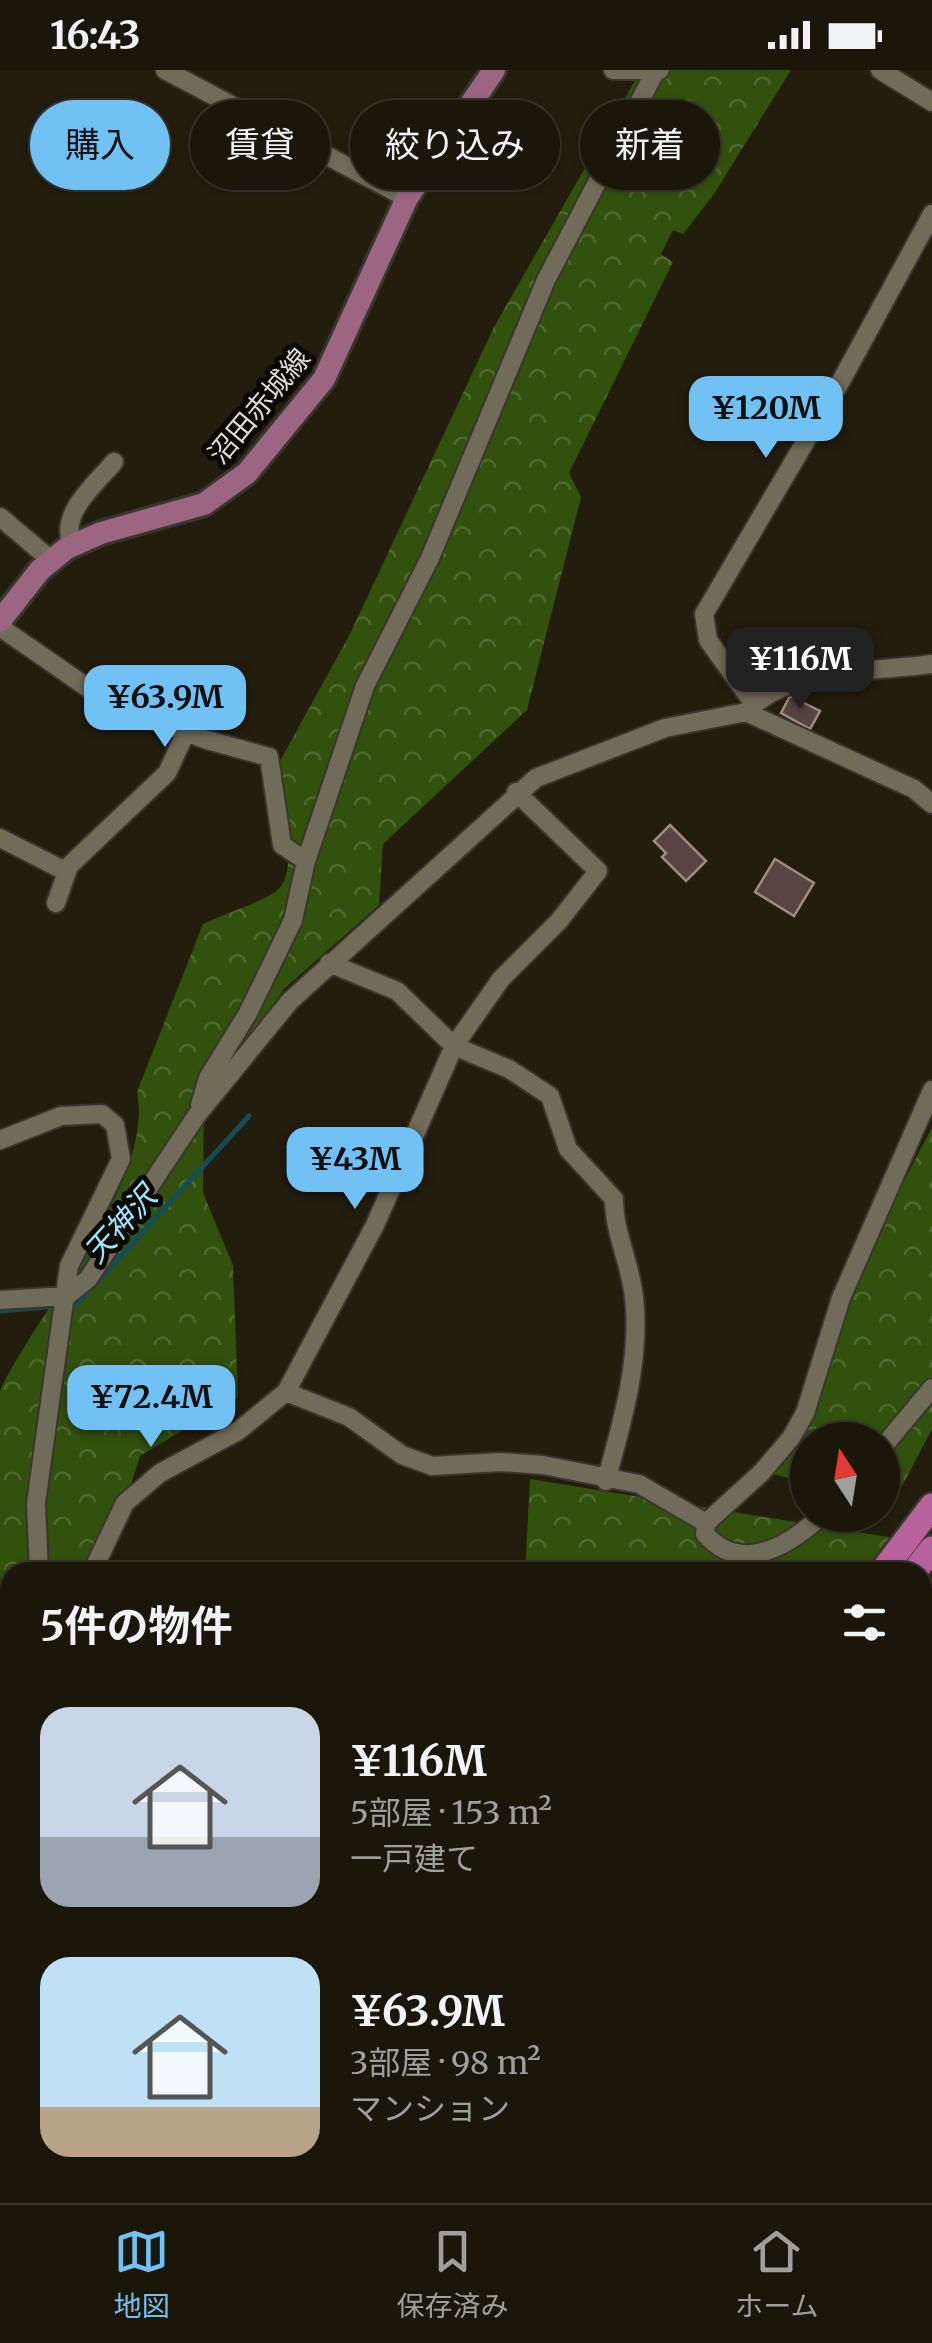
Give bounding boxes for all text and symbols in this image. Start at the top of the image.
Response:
text: 16:43 [50,12,140,59]
chip: 購入 [30,100,170,190]
chip: 賃貸 [190,100,330,190]
chip: 絞り込み [350,100,560,190]
chip: 新着 [580,100,720,190]
street label: 沼田赤城線 [200,341,318,471]
pin: ¥120M [696,376,836,461]
text: ¥120M [711,388,821,428]
pin: ¥116M [730,627,870,712]
text: ¥116M [748,639,852,679]
pin: ¥63.9M [84,665,246,750]
text: ¥63.9M [106,677,224,717]
pin: ¥43M [296,1127,414,1212]
text: ¥43M [309,1139,401,1179]
water label: 天神沢 [76,1175,167,1270]
pin: ¥72.4M [70,1365,232,1450]
text: ¥72.4M [89,1377,213,1417]
north arrow [790,1422,900,1532]
map controls [790,1422,900,1532]
icon: filters [837,1595,892,1650]
text: 5件の物件 [40,1600,233,1652]
text: ¥116M [350,1735,487,1787]
icon: home [120,1747,240,1867]
text: 5部屋 · 153 m² [350,1793,552,1833]
text: 一戸建て [350,1839,478,1879]
text: ¥63.9M [350,1985,505,2037]
icon: home [120,1997,240,2117]
text: 3部屋 · 98 m² [350,2043,541,2083]
text: マンション [350,2089,510,2129]
tab: 地図 [113,2224,169,2324]
tab: 保存済み [396,2224,508,2324]
tab: ホーム [735,2224,819,2324]

